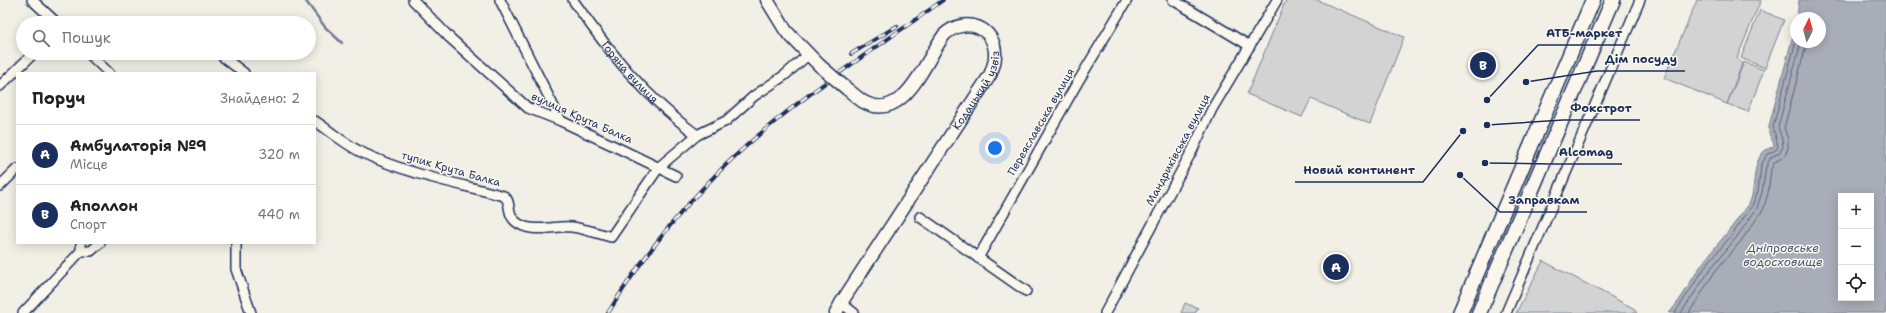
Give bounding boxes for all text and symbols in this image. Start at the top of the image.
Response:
north arrow [1790,12,1826,48]
search box [16,16,316,60]
callout: АТБ-маркет [1538,21,1630,45]
text: АТБ-маркет [1546,25,1623,41]
icon: search [30,27,52,49]
text: Пошук [62,28,111,48]
street label: Горяна вулиця [598,38,662,107]
callout: Дім посуду [1597,47,1685,71]
pin: B [1470,50,1496,80]
street label: Кодацький узвіз [949,51,1003,133]
text: Дім посуду [1605,51,1677,67]
street label: Переяславська вулиця [1004,66,1078,178]
text: Поруч [32,87,85,109]
street label: вулиця Крута Балка [529,89,635,147]
text: Знайдено: 2 [220,90,300,107]
street label: Мандриківська вулиця [1142,92,1214,208]
callout: Фокстрот [1563,96,1640,120]
text: Фокстрот [1570,100,1633,116]
text: Амбулаторія №9 [70,136,207,156]
your location [985,138,1005,158]
callout: Alcomag [1551,140,1622,164]
text: Alcomag [1559,144,1613,160]
text: A [40,146,50,163]
text: 320 m [258,146,300,163]
street label: тупик Крута Балка [400,148,502,190]
text: Місце [70,156,108,173]
callout: Новий континент [1295,158,1423,182]
text: Новий континент [1303,162,1416,178]
callout: Заправкам [1500,188,1587,212]
text: Заправкам [1508,192,1580,208]
map controls [1838,193,1874,301]
button: + [1838,193,1874,229]
text: Аполлон [70,196,138,216]
text: B [41,206,49,223]
text: 440 m [258,206,300,223]
text: Спорт [70,216,106,233]
button: − [1838,229,1874,265]
water label: Дніпровське водосховище [1743,240,1823,270]
pin: A [1323,252,1349,282]
button: locate [1838,265,1874,301]

